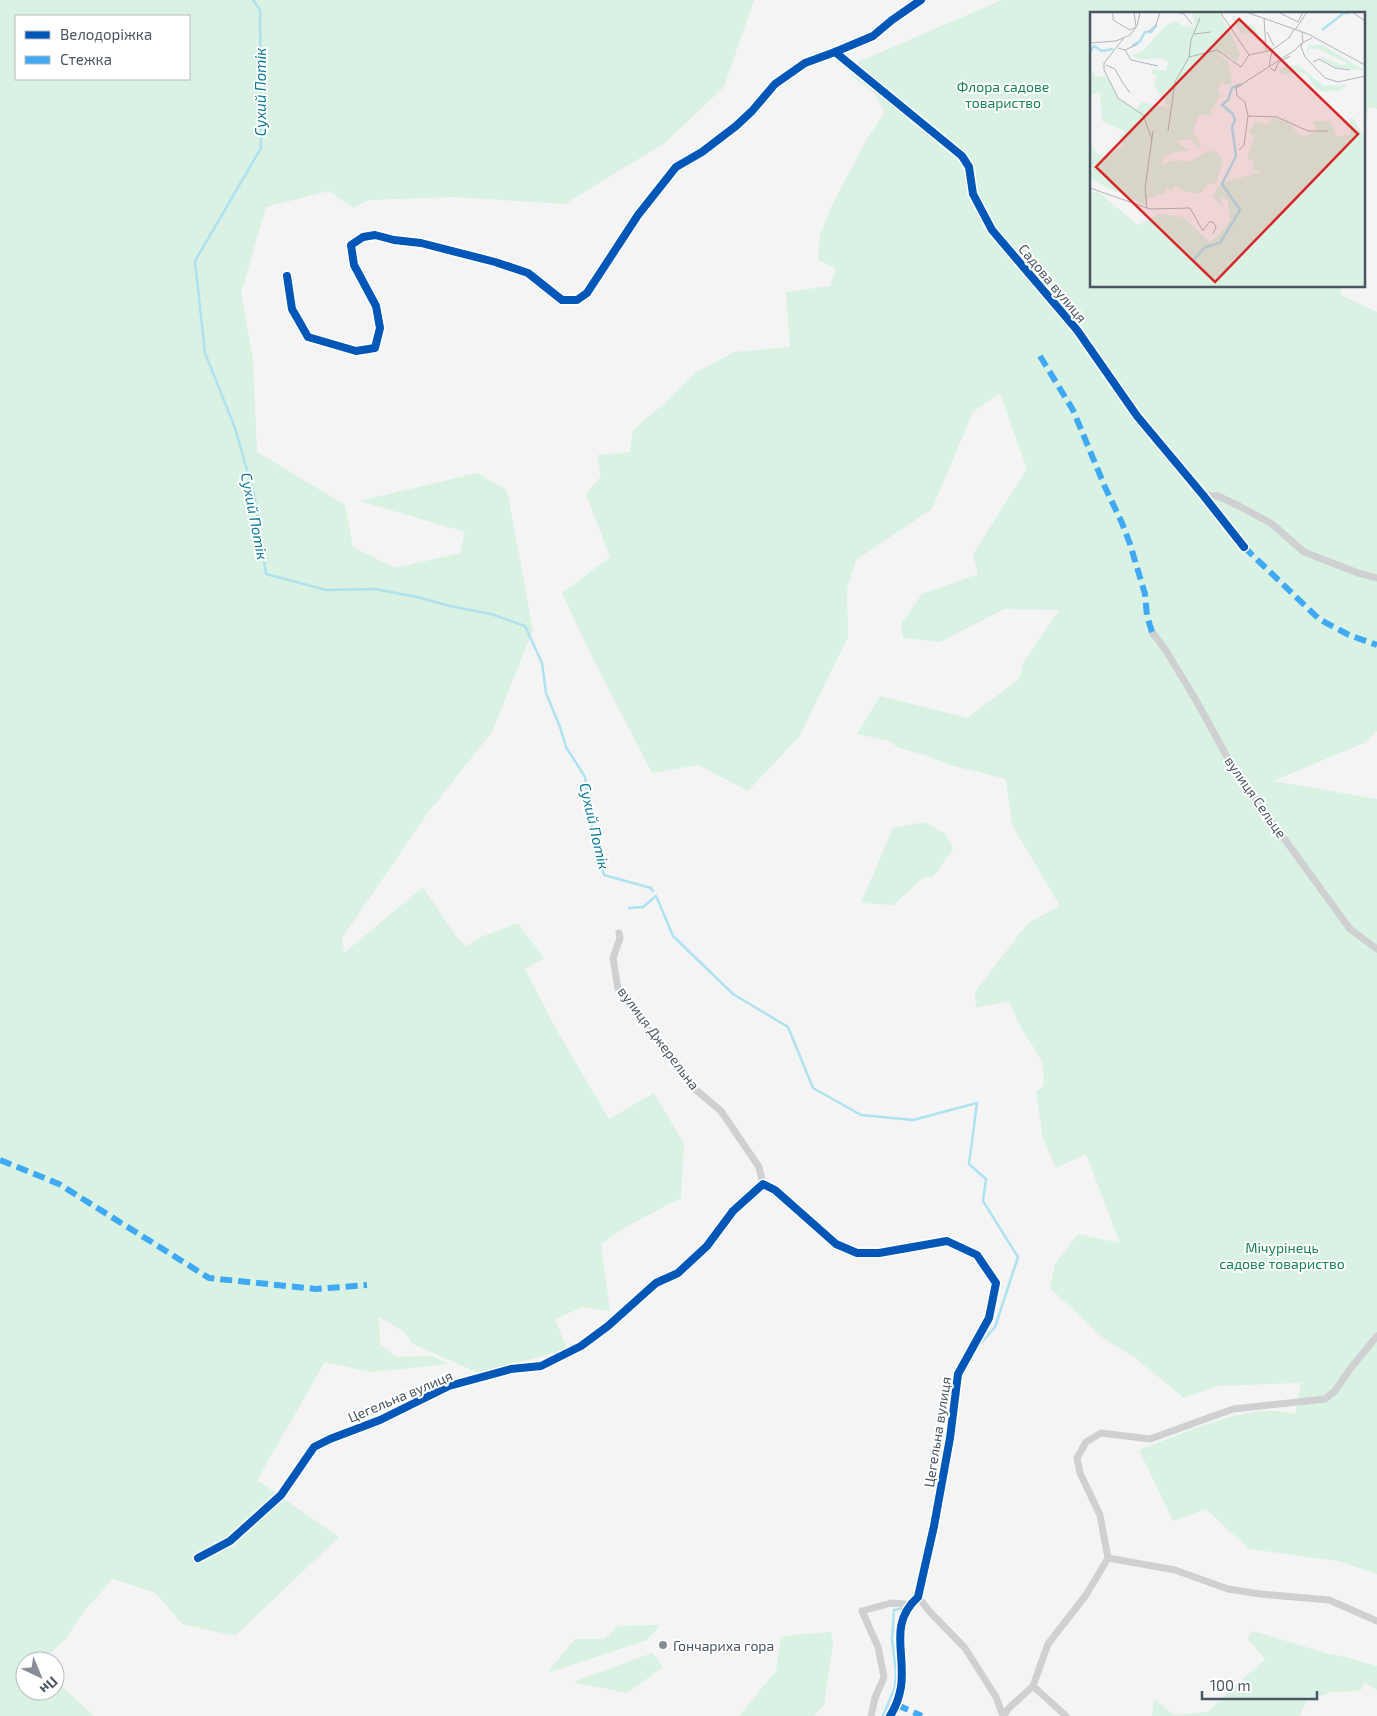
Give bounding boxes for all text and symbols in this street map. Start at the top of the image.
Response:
inset map [1090,12,1364,288]
legend [15,15,190,80]
text: Велодоріжка [60,25,152,43]
water label: Сухий Потік [251,48,269,136]
text: Стежка [60,50,112,68]
park label: Флора садове товариство [957,78,1049,111]
street label: Садова вулиця [1015,240,1091,326]
water label: Сухий Потік [238,471,272,561]
street label: вулиця Сельце [1221,753,1291,841]
water label: Сухий Потік [576,781,614,871]
street label: вулиця Джерельна [615,983,703,1093]
park label: Мічурінець садове товариство [1219,1239,1345,1272]
street label: Цегельна вулиця [345,1366,455,1426]
street label: Цегельна вулиця [920,1375,954,1489]
place label: Гончариха гора [673,1637,774,1654]
marker: Гончариха гора [657,1639,669,1651]
north arrow [15,1651,65,1701]
scale bar [1202,1668,1317,1700]
text: Пн [37,1673,62,1698]
text: 100 m [1210,1676,1251,1694]

